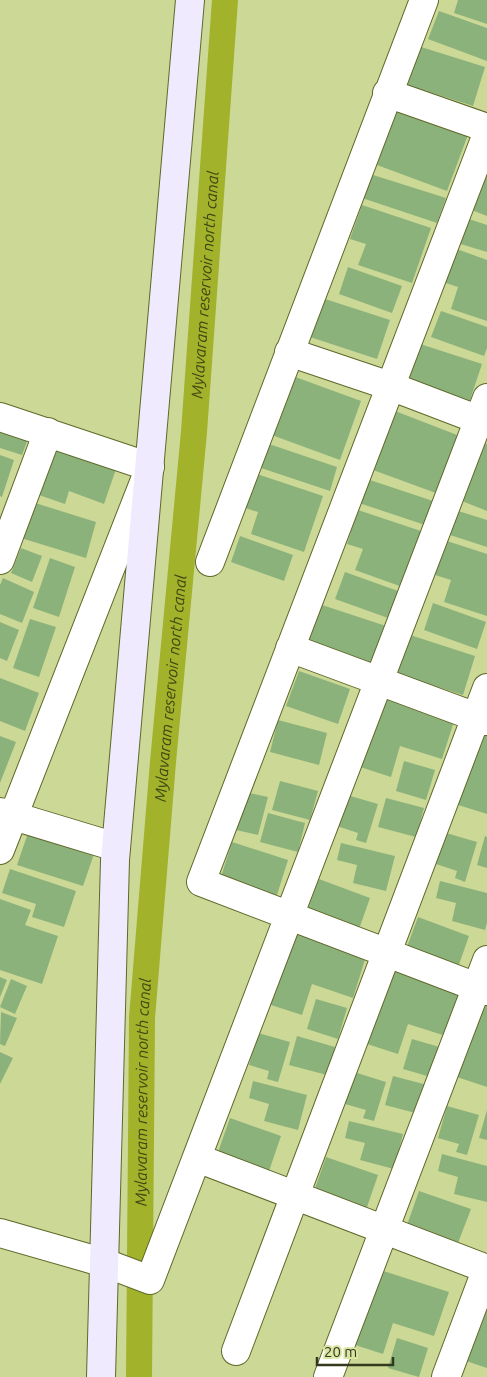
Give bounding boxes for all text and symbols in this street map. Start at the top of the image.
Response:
water label: Mylavaram reservoir north canal [187,170,222,399]
water label: Mylavaram reservoir north canal [151,573,190,803]
water label: Mylavaram reservoir north canal [131,977,154,1206]
scale bar [317,1334,393,1366]
text: 20 m [324,1343,357,1360]

